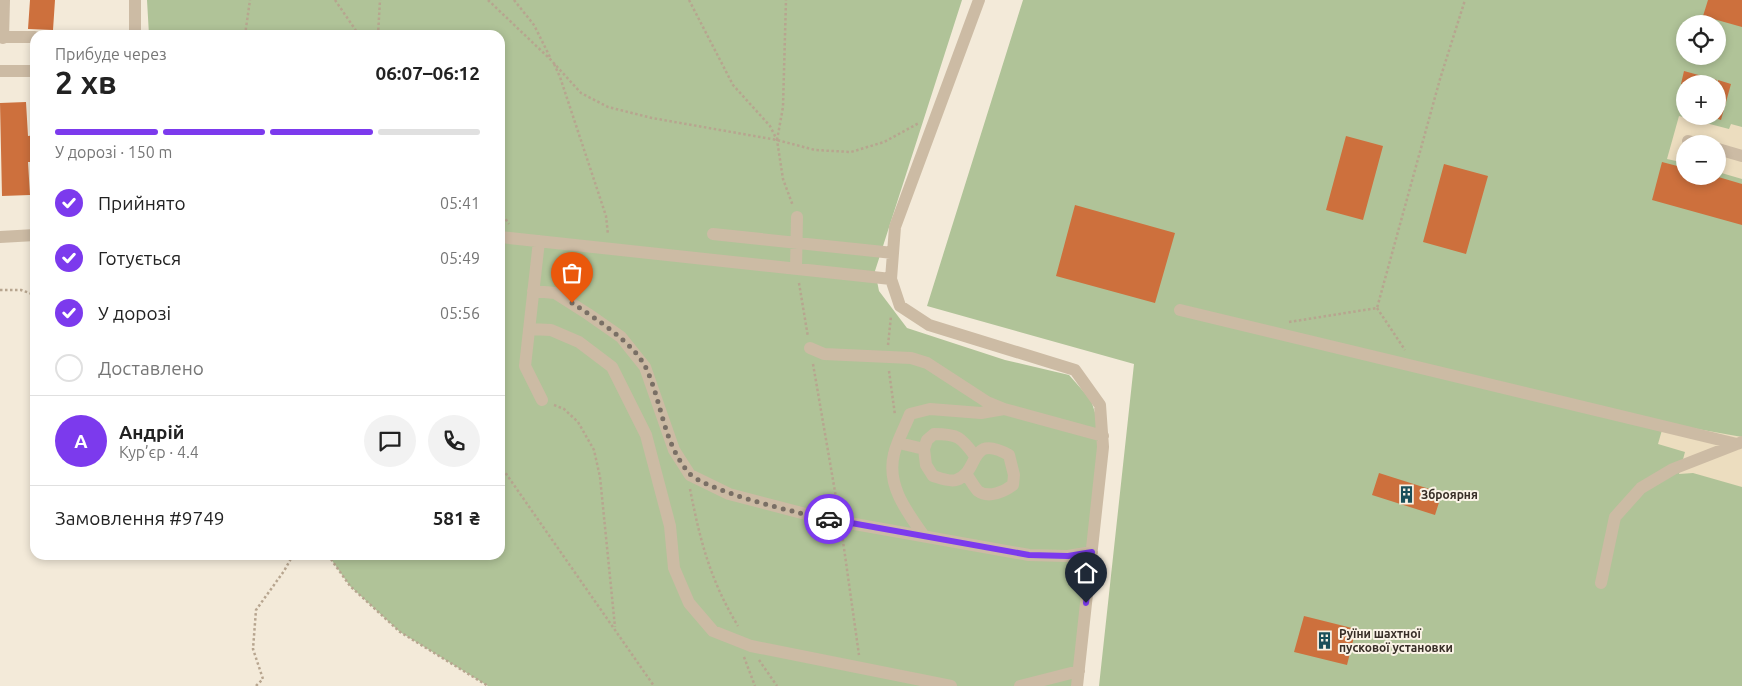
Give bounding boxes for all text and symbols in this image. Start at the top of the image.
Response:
map controls [1676,15,1726,185]
button: locate [1676,15,1726,65]
text: Прибуде через [55,45,167,63]
text: 06:07–06:12 [375,62,480,84]
text: 2 хв [55,64,117,100]
button: + [1676,75,1726,125]
button: − [1676,135,1726,185]
text: У дорозі · 150 m [55,143,172,161]
icon: check [55,189,83,217]
text: Прийнято [98,192,186,214]
text: 05:41 [440,194,480,212]
icon: check [55,244,83,272]
text: Готується [98,247,181,269]
text: 05:49 [440,249,480,267]
pin [551,252,593,303]
icon: bag [558,259,586,287]
icon: check [55,299,83,327]
text: У дорозі [98,302,171,324]
text: 05:56 [440,304,480,322]
text: Доставлено [98,357,204,379]
button: chat [364,415,416,467]
button: phone [428,415,480,467]
text: Андрій [119,421,184,443]
text: А [74,430,88,452]
text: Кур’єр · 4.4 [119,443,199,461]
building icon: Зброярня [1397,484,1417,504]
place label: Зброярня [1421,488,1478,501]
courier [804,494,854,544]
icon: car [815,505,843,533]
text: Замовлення #9749 [55,507,225,529]
text: 581 ₴ [433,507,480,529]
pin [1065,552,1107,603]
icon: home [1072,559,1100,587]
place label: Руїни шахтної пускової установки [1339,627,1453,654]
building icon: Руїни шахтної пускової установки [1315,630,1335,650]

